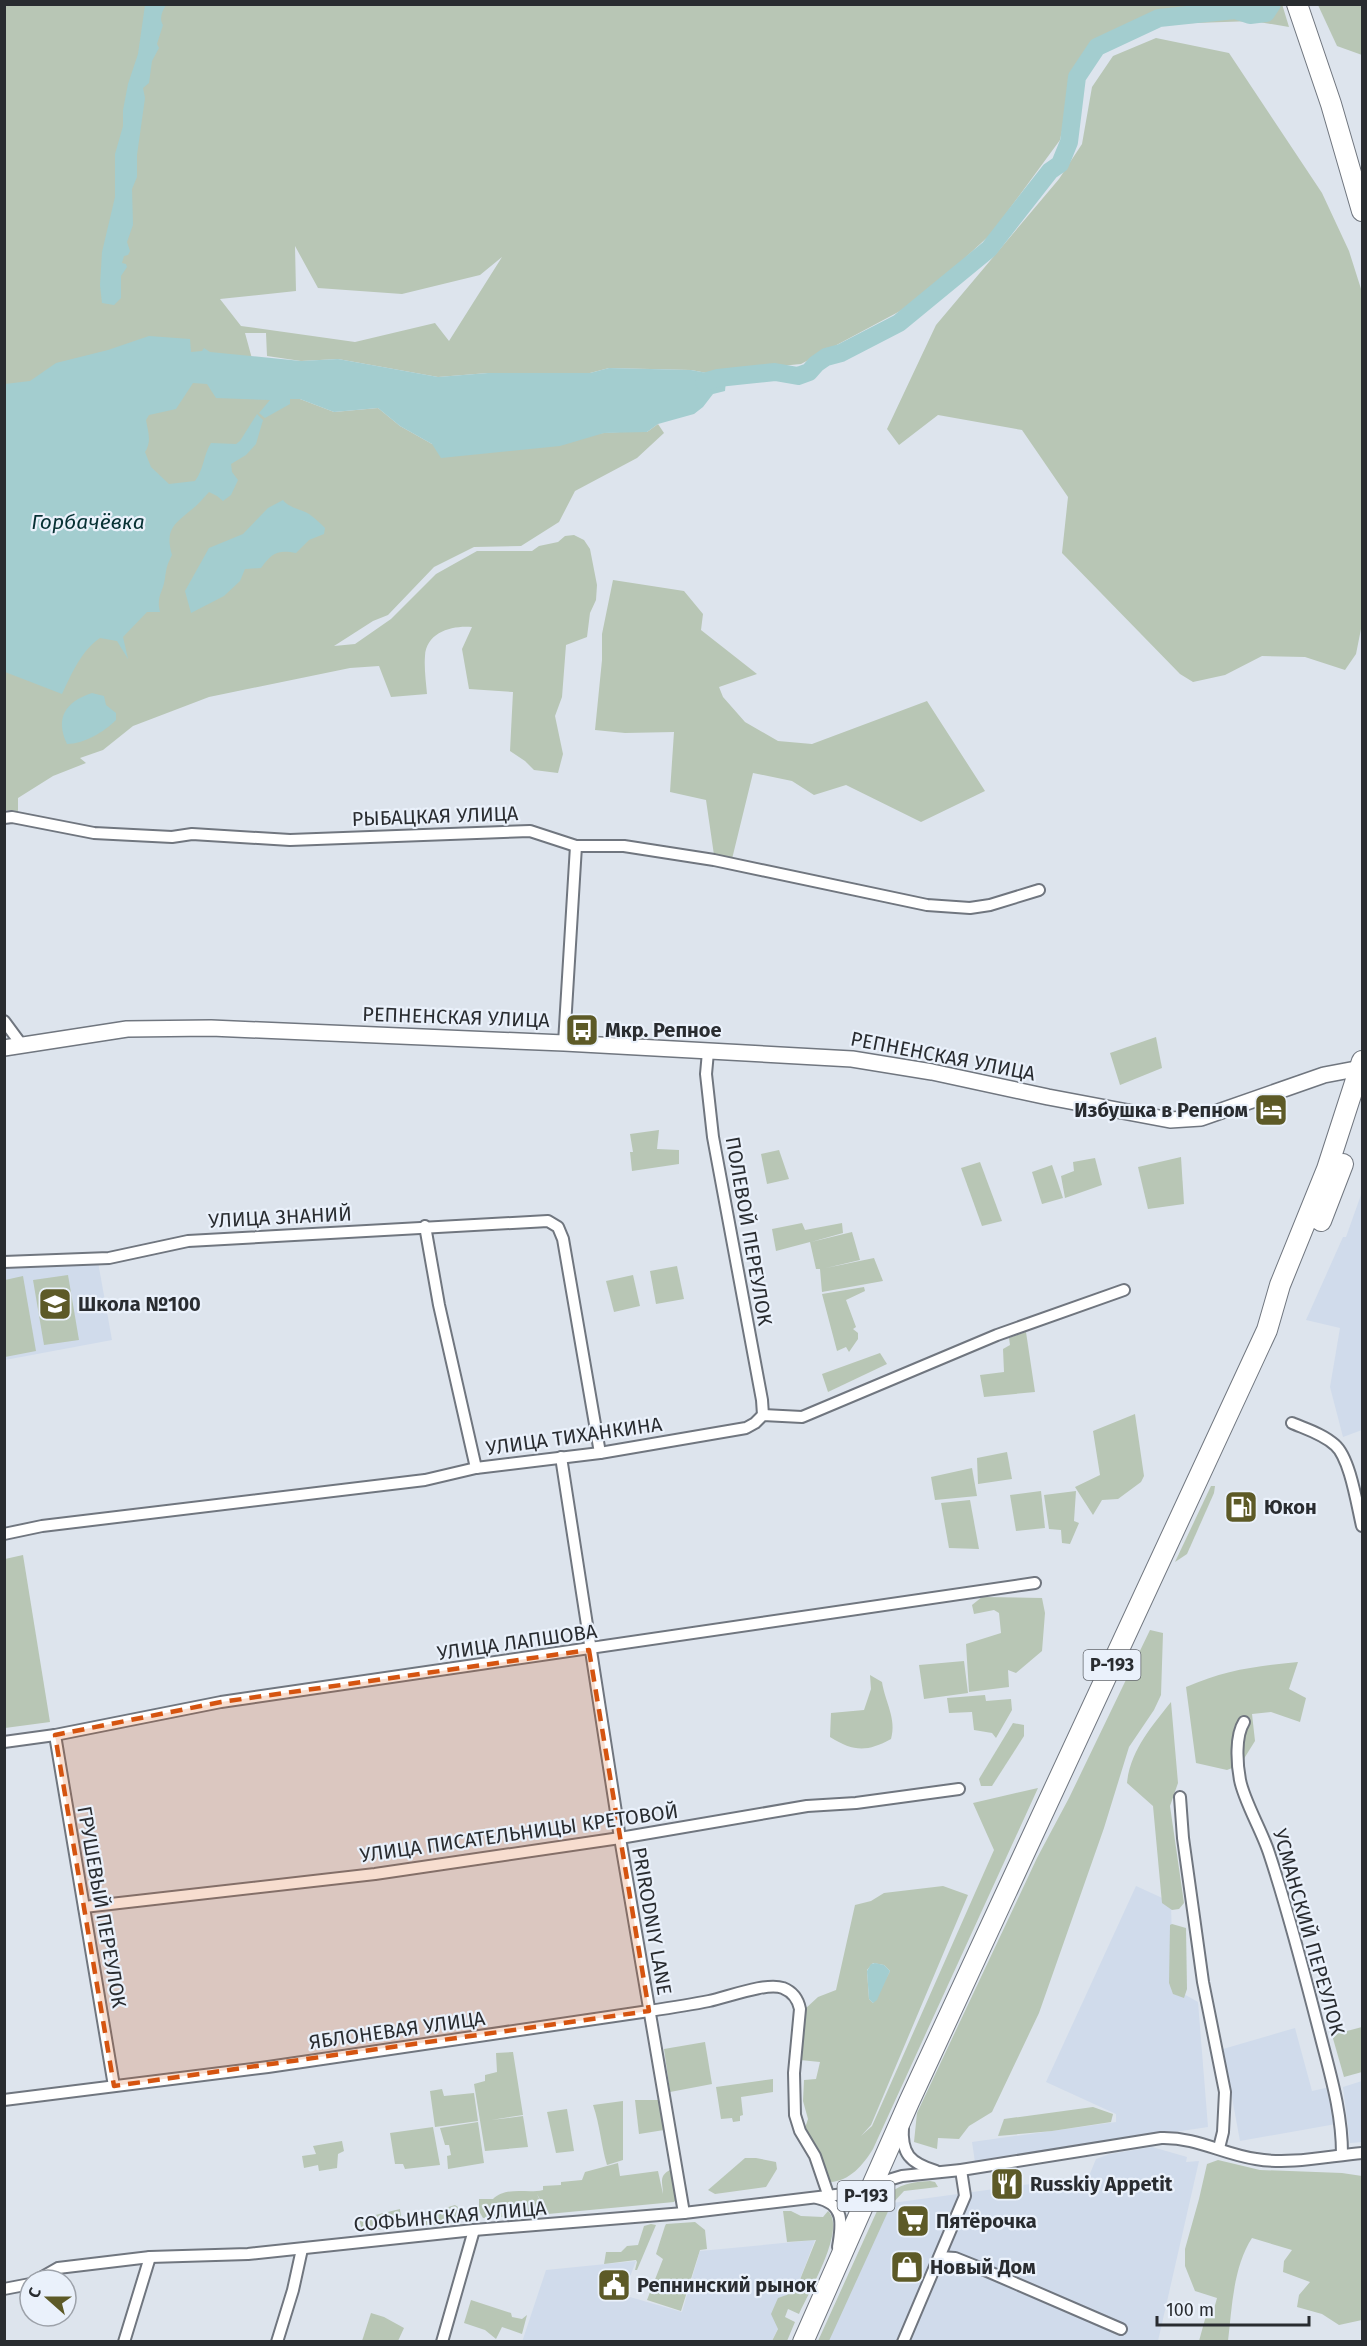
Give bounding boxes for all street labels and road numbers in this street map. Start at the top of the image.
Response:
street label: РЫБАЦКАЯ УЛИЦА [351,801,519,831]
street label: РЕПНЕНСКАЯ УЛИЦА [362,1002,551,1032]
street label: РЕПНЕНСКАЯ УЛИЦА [849,1026,1038,1086]
street label: ПОЛЕВОЙ ПЕРЕУЛОК [721,1135,777,1328]
street label: УЛИЦА ЗНАНИЙ [208,1201,352,1233]
street label: УЛИЦА ТИХАНКИНА [484,1412,664,1460]
street label: УЛИЦА ЛАПШОВА [435,1619,599,1665]
road number: Р-193 [1084,1650,1140,1680]
street label: УЛИЦА ПИСАТЕЛЬНИЦЫ КРЕТОВОЙ [358,1799,680,1867]
street label: ГРУШЕВЫЙ ПЕРЕУЛОК [72,1804,132,2010]
street label: УСМАНСКИЙ ПЕРЕУЛОК [1268,1826,1350,2038]
street label: PRIRODNIY LANE [627,1845,677,1997]
street label: ЯБЛОНЕВАЯ УЛИЦА [307,2006,487,2054]
road number: Р-193 [838,2181,894,2211]
street label: СОФЬИНСКАЯ УЛИЦА [353,2196,548,2236]

